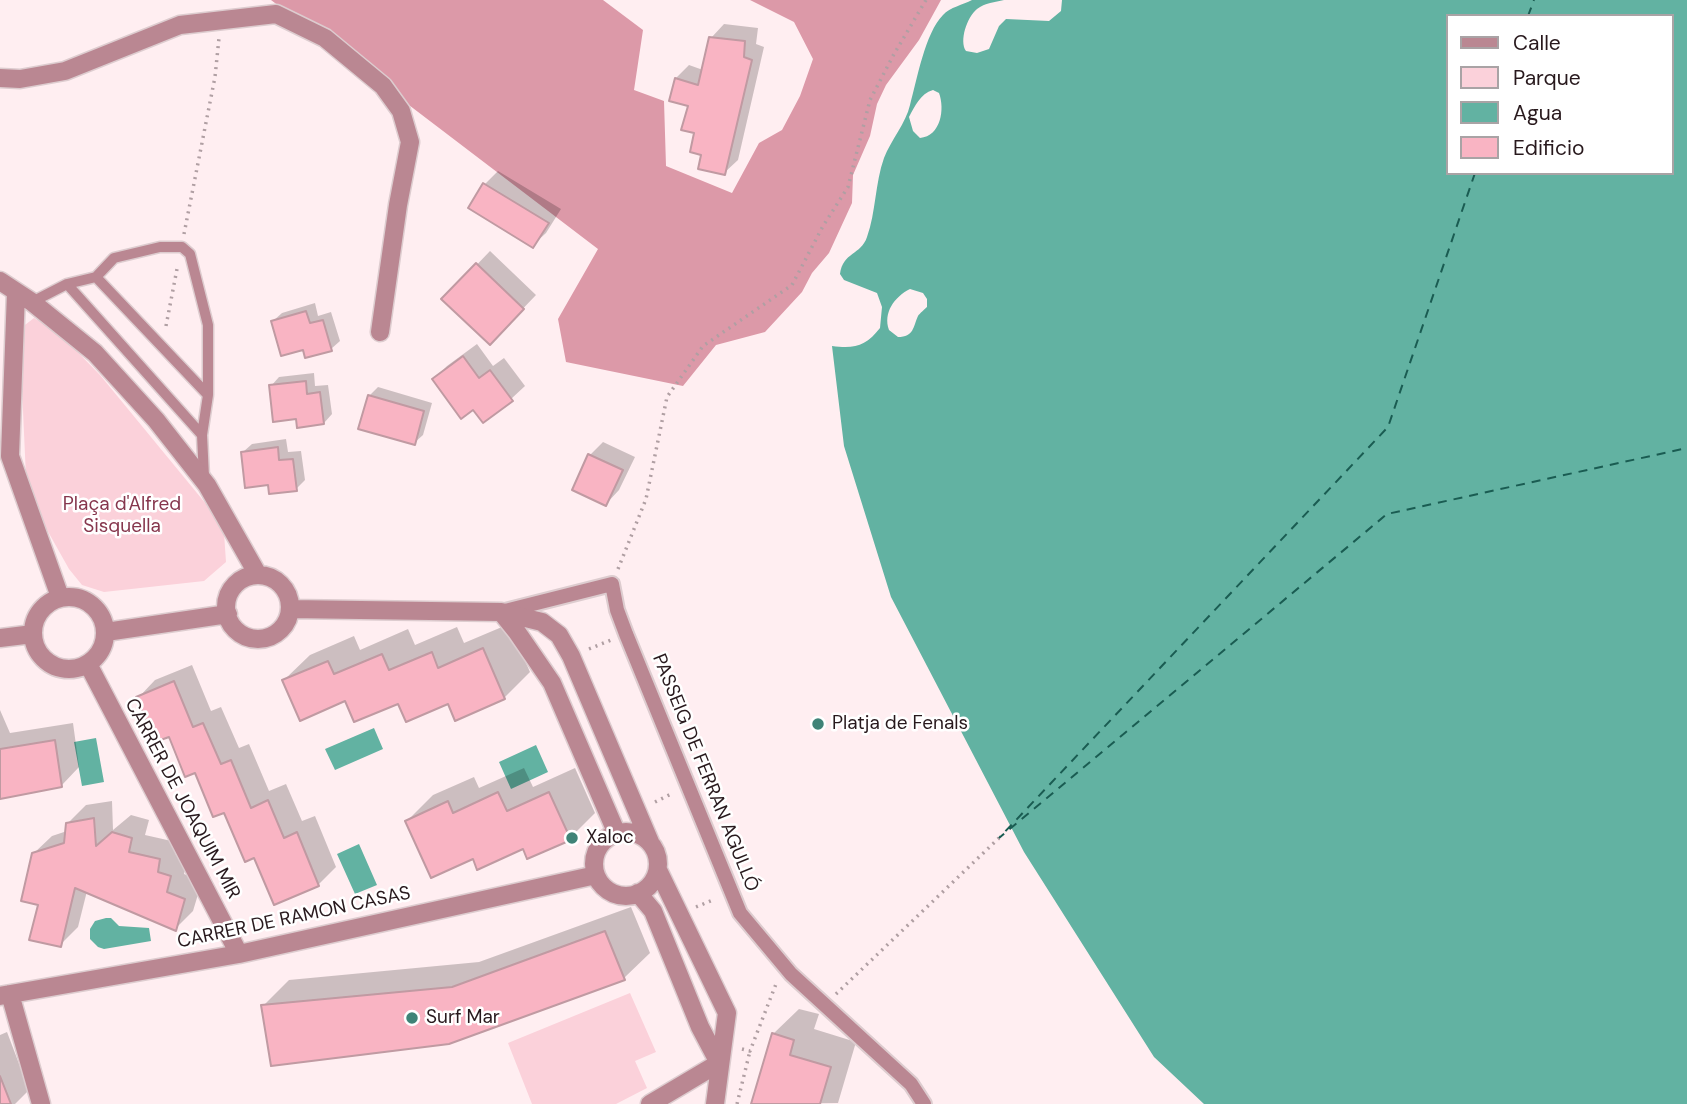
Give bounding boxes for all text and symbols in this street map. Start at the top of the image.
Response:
legend [1446,14,1673,175]
text: Calle [1513,29,1561,57]
text: Parque [1513,64,1581,92]
text: Agua [1513,99,1562,127]
text: Edificio [1513,134,1584,162]
park label: Plaça d'Alfred Sisquella [63,494,181,538]
street label: PASSEIG DE FERRAN AGULLÓ [647,651,763,895]
street label: CARRER DE JOAQUIM MIR [119,695,245,903]
place label: Platja de Fenals [832,713,968,735]
marker: Platja de Fenals [810,716,826,732]
place label: Xaloc [586,827,634,849]
marker: Xaloc [564,830,580,846]
street label: CARRER DE RAMON CASAS [175,882,413,954]
place label: Surf Mar [426,1007,500,1029]
marker: Surf Mar [404,1010,420,1026]

